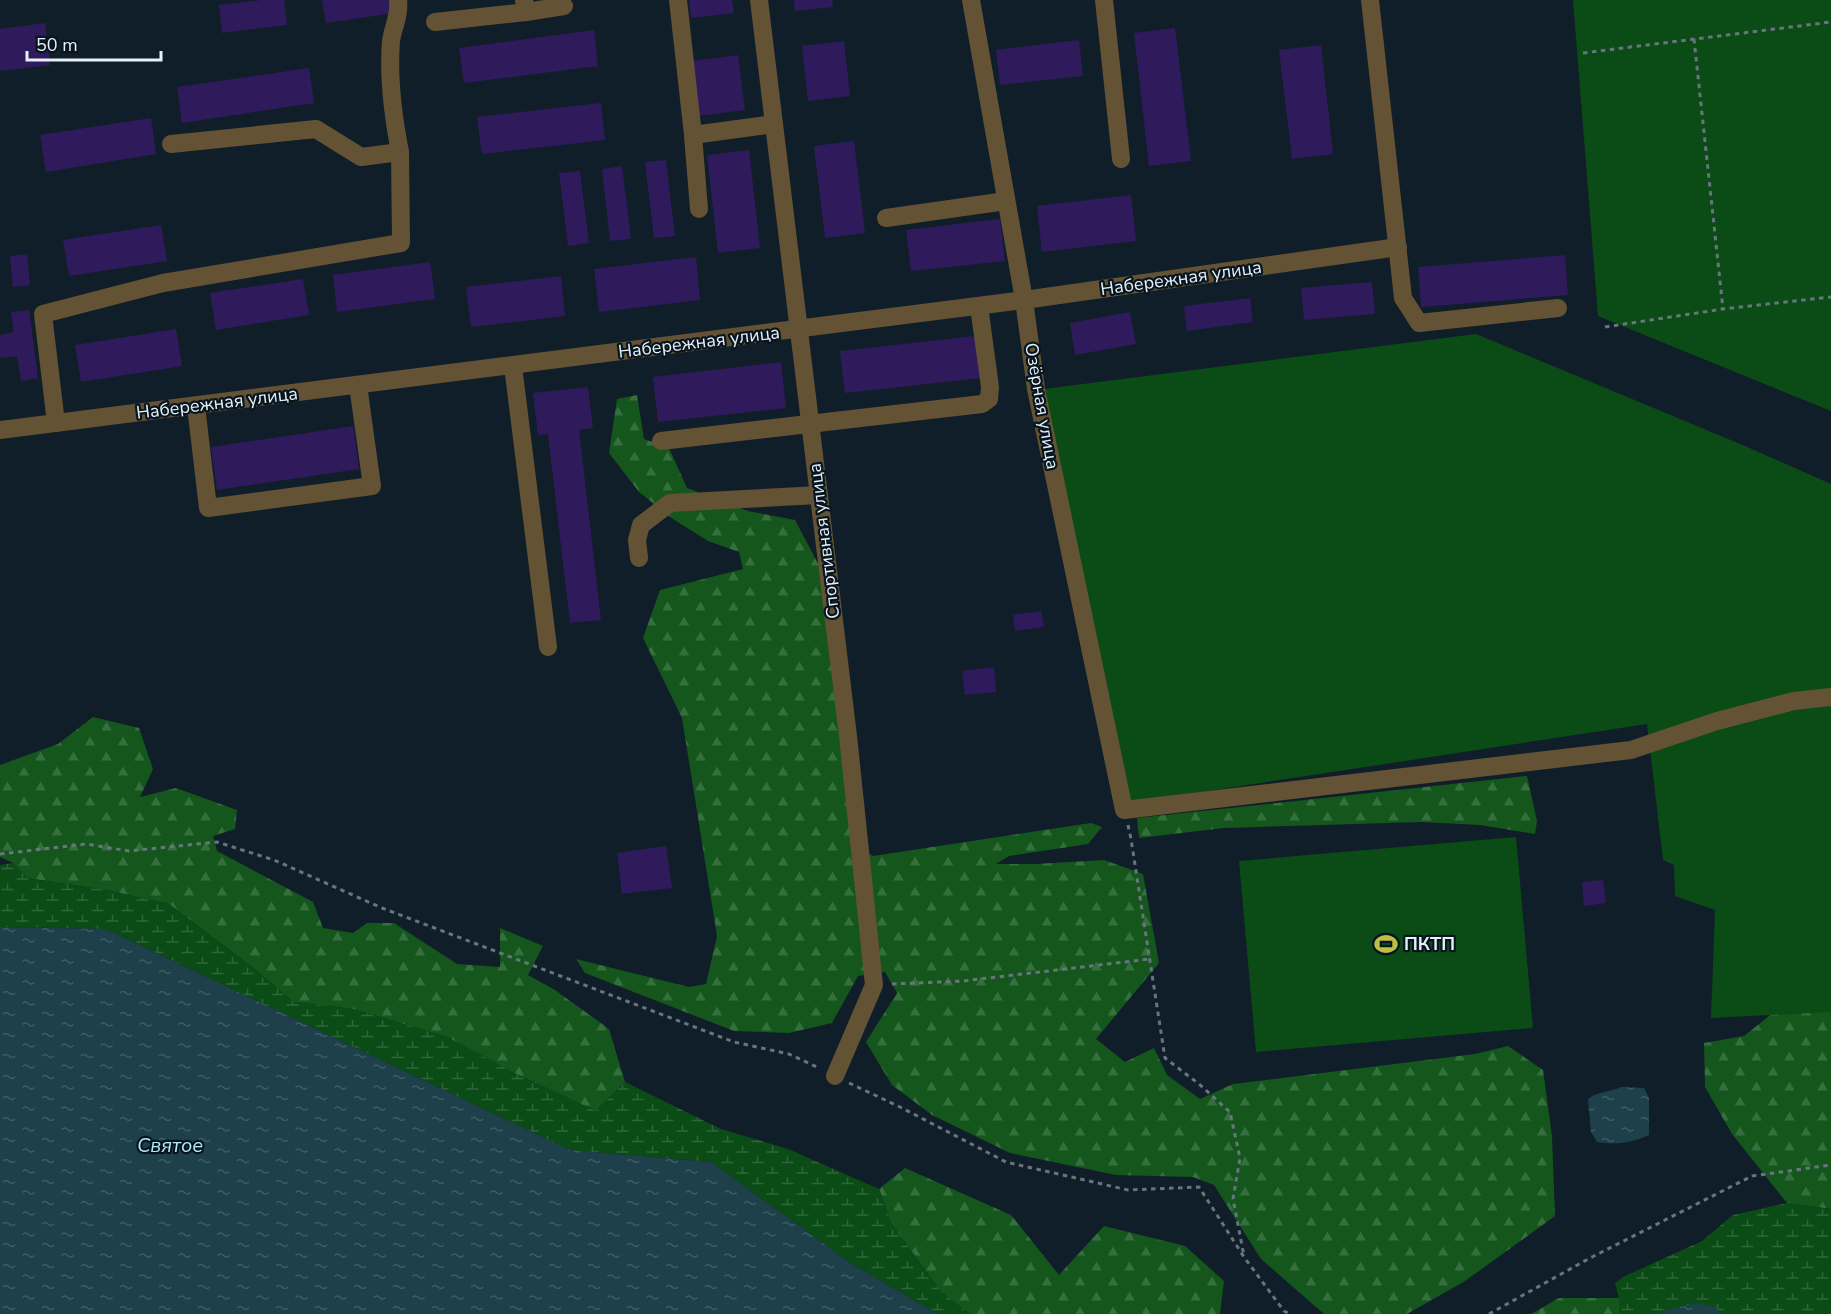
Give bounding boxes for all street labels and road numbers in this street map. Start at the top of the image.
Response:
street label: Набережная улица [1099,255,1263,301]
street label: Набережная улица [617,320,781,364]
street label: Озёрная улица [1019,341,1065,471]
street label: Набережная улица [135,381,299,425]
street label: Спортивная улица [803,462,845,620]

